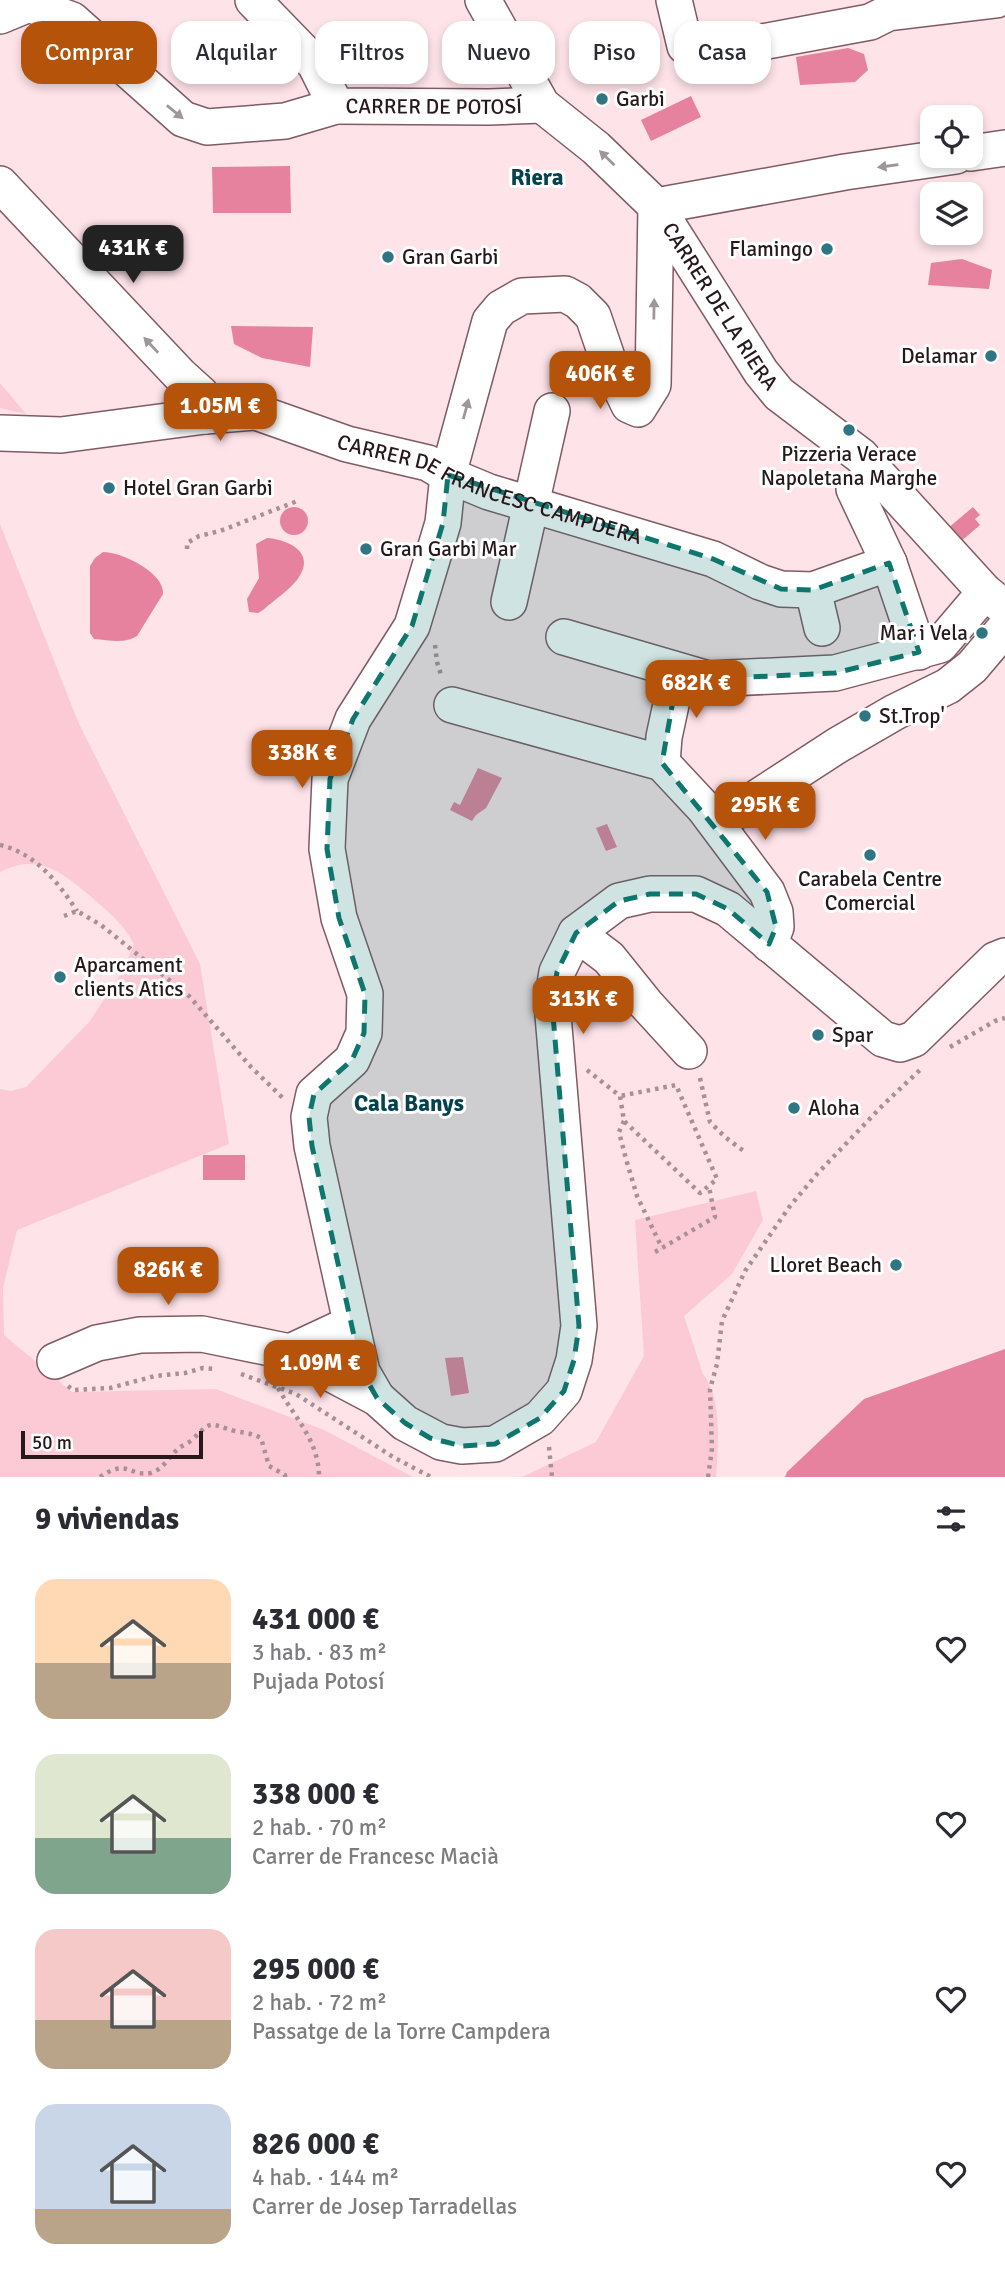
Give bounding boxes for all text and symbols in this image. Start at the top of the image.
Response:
chip: Comprar [21,21,157,84]
chip: Alquilar [171,21,301,84]
chip: Filtros [315,21,428,84]
chip: Nuevo [442,21,555,84]
chip: Piso [569,21,660,84]
chip: Casa [674,21,771,84]
place label: Garbi [616,86,665,112]
marker: Garbi [594,91,610,107]
street label: CARRER DE POTOSÍ [346,93,524,120]
one-way arrow [167,104,184,119]
map controls [920,105,983,245]
button: locate [920,105,983,168]
one-way arrow [599,151,616,167]
one-way arrow [877,161,899,172]
district label: Riera [510,163,564,192]
button: layers [920,182,983,245]
street label: CARRER DE LA RIERA [657,218,784,396]
pin: 431K € [76,226,190,285]
text: 431K € [98,233,168,262]
place label: Flamingo [729,236,813,262]
marker: Flamingo [819,241,835,257]
place label: Gran Garbi [402,244,498,270]
marker: Gran Garbi [380,249,396,265]
one-way arrow [649,298,660,320]
one-way arrow [143,336,160,353]
place label: Delamar [901,343,977,369]
marker: Delamar [983,348,999,364]
pin: 406K € [543,352,657,411]
text: 406K € [565,359,635,388]
pin: 1.05M € [155,384,285,443]
text: 1.05M € [180,391,260,420]
one-way arrow [461,398,472,420]
marker: Pizzeria Verace Napoletana Marghe [841,422,857,438]
street label: CARRER DE FRANCESC CAMPDERA [334,429,645,550]
place label: Pizzeria Verace Napoletana Marghe [761,441,937,491]
place label: Hotel Gran Garbi [123,475,273,501]
marker: Hotel Gran Garbi [101,480,117,496]
place label: Gran Garbi Mar [380,536,517,562]
marker: Gran Garbi Mar [358,541,374,557]
place label: Mar i Vela [879,620,968,646]
marker: Mar i Vela [974,625,990,641]
pin: 682K € [639,660,753,720]
text: 682K € [661,668,731,697]
place label: St.Trop' [879,703,945,729]
marker: St.Trop' [857,708,873,724]
pin: 338K € [245,730,359,790]
text: 338K € [267,738,337,767]
pin: 295K € [708,782,822,842]
text: 295K € [730,790,800,819]
marker: Carabela Centre Comercial [862,847,878,863]
place label: Carabela Centre Comercial [798,866,942,916]
place label: Aparcament clients Atics [74,952,184,1002]
marker: Aparcament clients Atics [52,969,68,985]
pin: 313K € [526,976,640,1036]
text: 313K € [548,984,618,1013]
place label: Spar [832,1022,873,1048]
marker: Spar [810,1027,826,1043]
district label: Cala Banys [354,1089,464,1118]
place label: Aloha [808,1095,860,1121]
marker: Aloha [786,1100,802,1116]
pin: 826K € [111,1248,225,1307]
place label: Lloret Beach [769,1252,882,1278]
text: 826K € [133,1255,203,1284]
marker: Lloret Beach [888,1257,904,1273]
pin: 1.09M € [255,1340,385,1400]
text: 1.09M € [280,1348,360,1377]
scale bar [21,1428,203,1460]
text: 50 m [32,1431,72,1455]
icon: filters [932,1500,970,1538]
text: 9 viviendas [35,1501,179,1538]
text: 431 000 € [252,1601,379,1638]
icon: home [91,1607,175,1691]
icon: heart [932,1630,970,1668]
text: 3 hab. · 83 m² [252,1638,387,1667]
text: Pujada Potosí [252,1667,384,1696]
text: 338 000 € [252,1776,379,1813]
icon: home [91,1782,175,1866]
icon: heart [932,1805,970,1843]
text: 2 hab. · 70 m² [252,1813,387,1842]
text: Carrer de Francesc Macià [252,1842,499,1871]
text: 295 000 € [252,1951,379,1988]
icon: home [91,1957,175,2041]
icon: heart [932,1980,970,2018]
text: 2 hab. · 72 m² [252,1988,387,2017]
text: Passatge de la Torre Campdera [252,2017,551,2046]
text: 826 000 € [252,2126,379,2163]
icon: home [91,2132,175,2216]
icon: heart [932,2155,970,2193]
text: 4 hab. · 144 m² [252,2163,399,2192]
text: Carrer de Josep Tarradellas [252,2192,517,2221]

